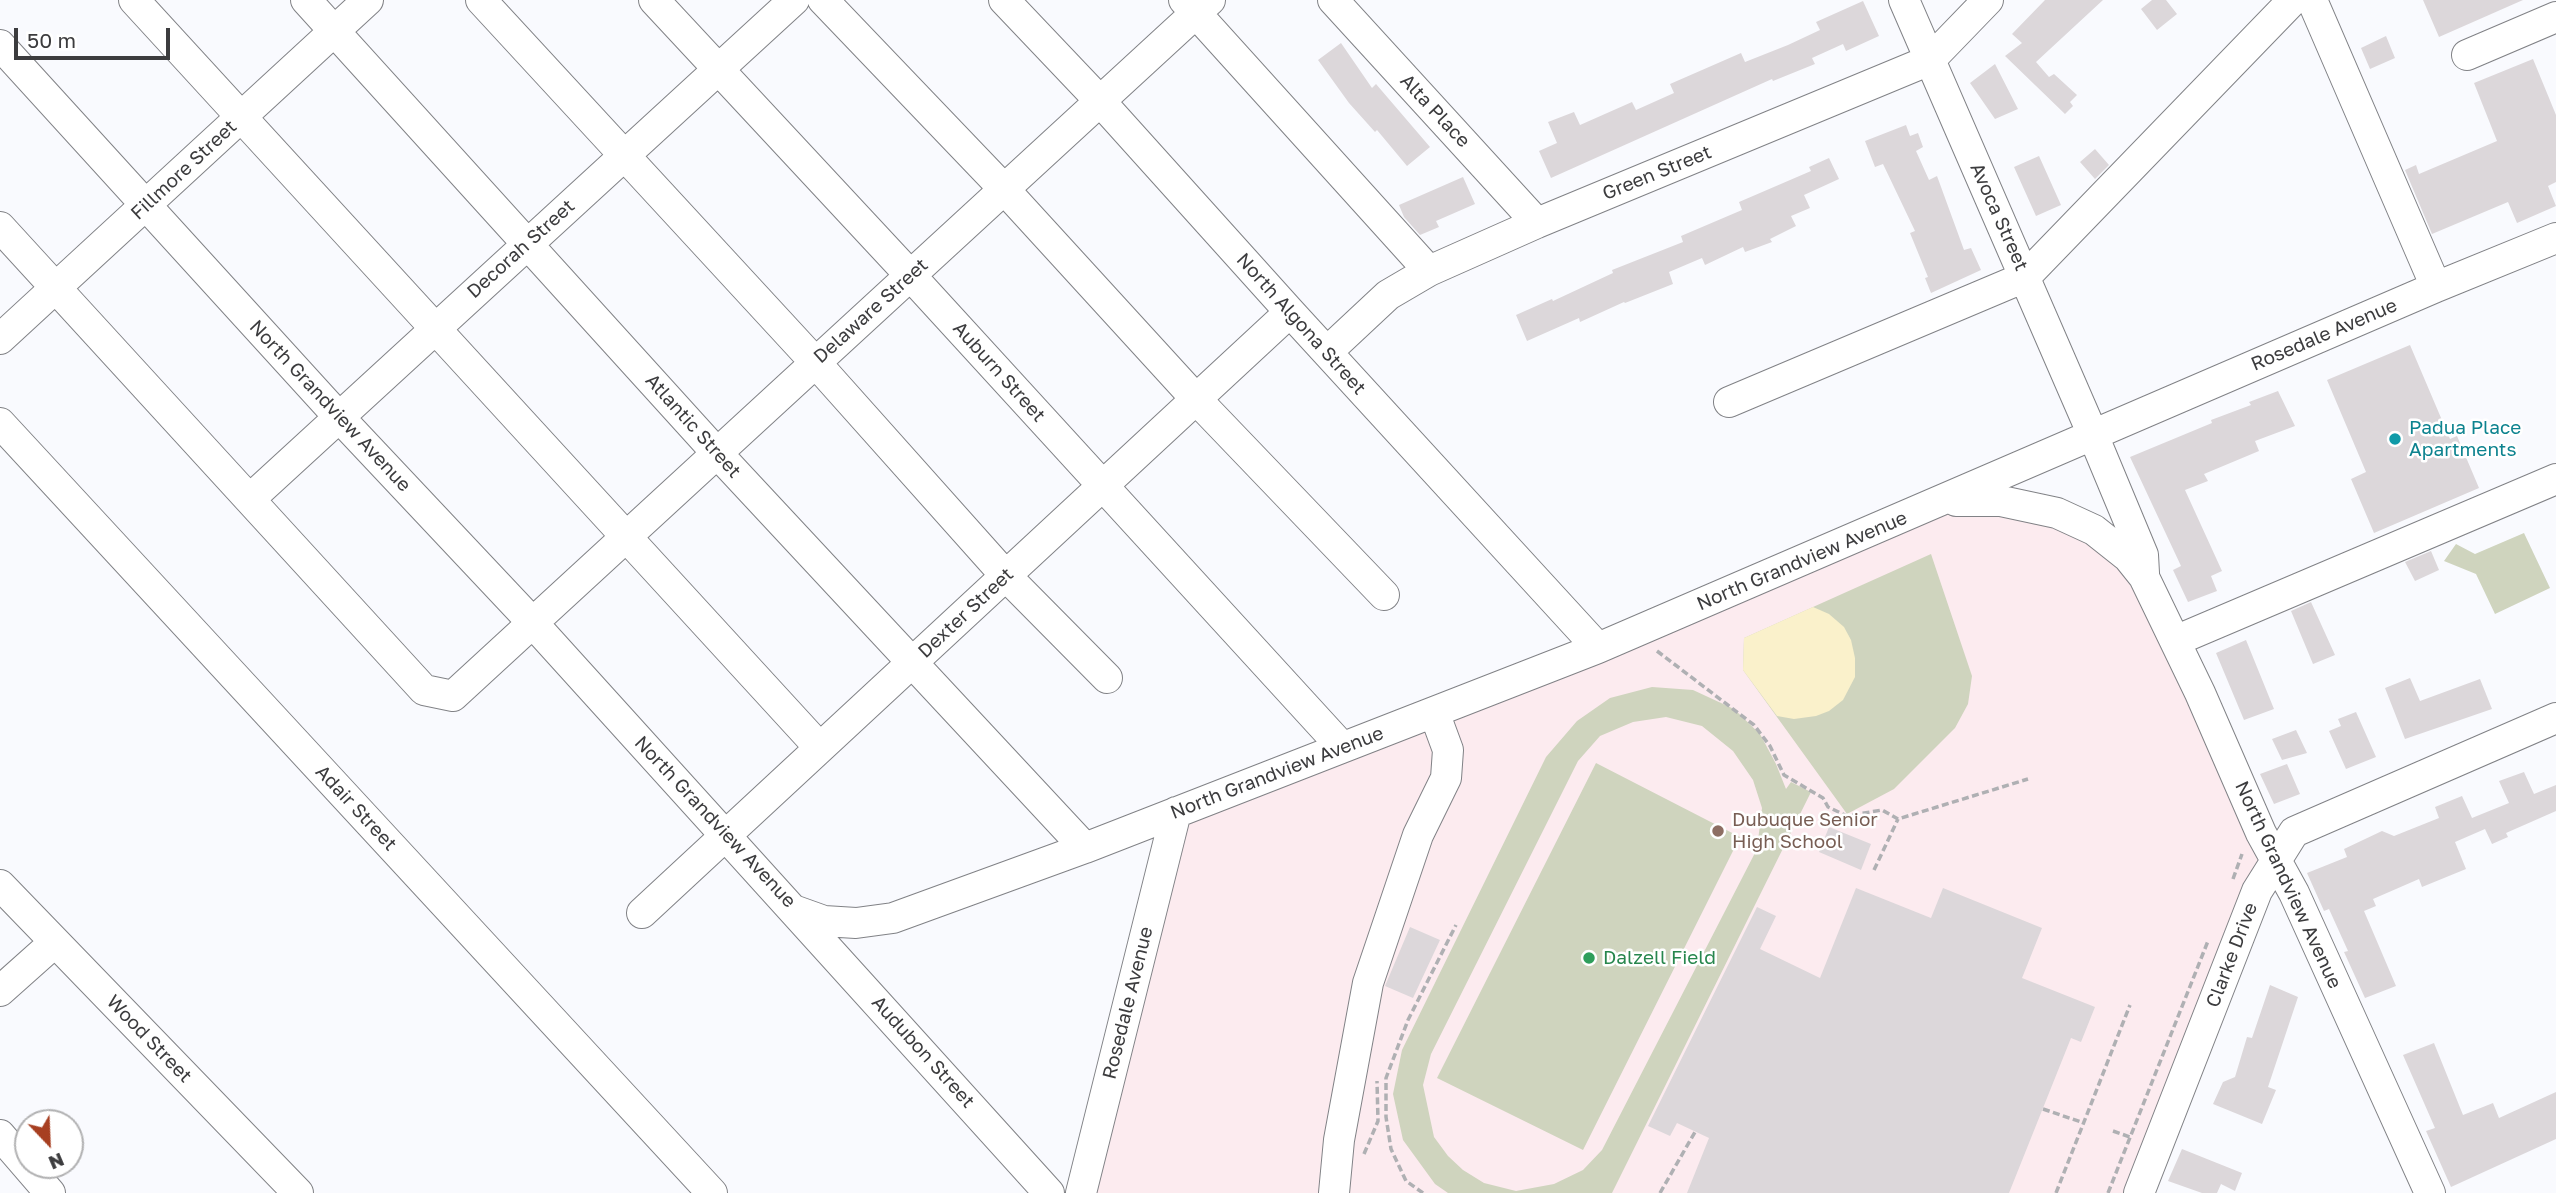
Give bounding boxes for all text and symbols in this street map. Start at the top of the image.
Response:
scale bar [18,14,173,58]
text: 50 m [27,27,76,53]
street label: Alta Place [1395,70,1475,152]
street label: Fillmore Street [126,115,242,225]
street label: Green Street [1599,141,1715,205]
street label: Avoca Street [1965,160,2033,274]
street label: Decorah Street [463,195,579,303]
street label: North Algona Street [1232,249,1370,399]
street label: Delaware Street [809,254,933,368]
street label: Rosedale Avenue [2248,294,2400,376]
street label: North Grandview Avenue [245,316,415,496]
street label: Auburn Street [948,317,1050,427]
street label: Atlantic Street [640,369,746,483]
place label: Padua Place Apartments [2409,417,2521,461]
marker: Padua Place Apartments [2387,431,2403,447]
street label: North Grandview Avenue [1693,506,1911,616]
street label: Dexter Street [914,563,1018,663]
street label: North Grandview Avenue [1167,722,1387,824]
street label: North Grandview Avenue [630,732,800,912]
street label: Adair Street [311,761,401,855]
street label: North Grandview Avenue [2230,778,2346,992]
place label: Dubuque Senior High School [1732,809,1878,853]
marker: Dubuque Senior High School [1710,823,1726,839]
street label: Clarke Drive [2202,899,2262,1011]
street label: Rosedale Avenue [1098,924,1158,1082]
place label: Dalzell Field [1603,947,1716,969]
marker: Dalzell Field [1581,950,1597,966]
street label: Wood Street [102,990,196,1088]
street label: Audubon Street [867,991,979,1113]
north arrow [14,1109,84,1179]
text: N [45,1149,68,1175]

